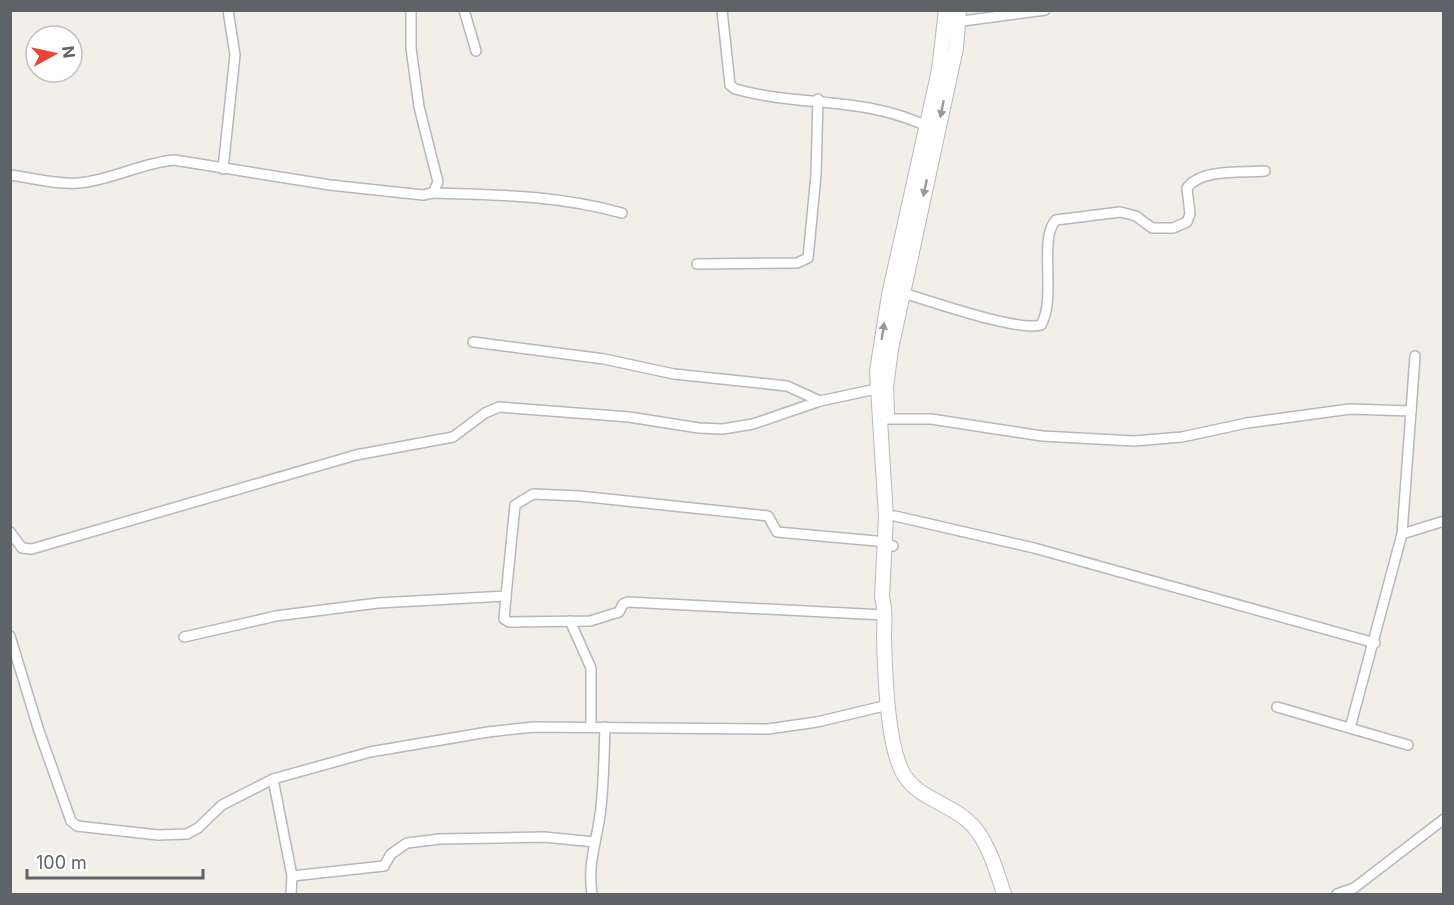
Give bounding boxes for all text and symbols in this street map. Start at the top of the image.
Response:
north arrow [24,24,84,84]
text: N [58,44,80,59]
one-way arrow [937,100,946,119]
one-way arrow [920,179,929,198]
one-way arrow [879,321,888,340]
scale bar [27,842,202,880]
text: 100 m [36,852,87,873]

